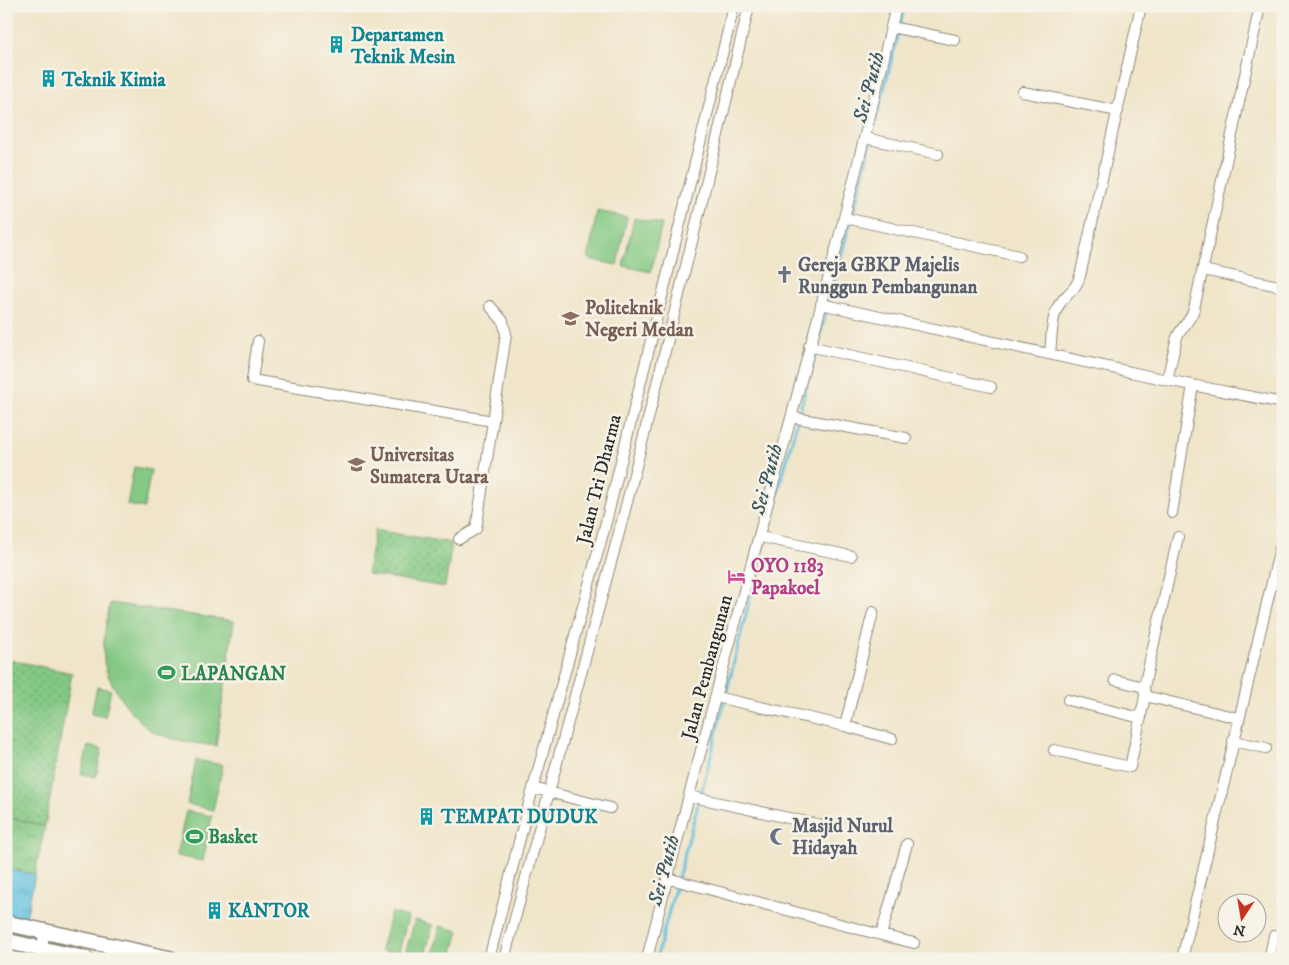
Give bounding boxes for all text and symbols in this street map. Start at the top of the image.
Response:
place label: Departamen Teknik Mesin [350,24,456,69]
building icon: Departamen Teknik Mesin [327,35,347,55]
water label: Sei Putih [848,49,891,126]
building icon: Teknik Kimia [38,69,58,89]
place label: Teknik Kimia [61,69,166,92]
place label: Gereja GBKP Majelis Runggun Pembangunan [798,254,979,299]
church icon: Gereja GBKP Majelis Runggun Pembangunan [774,265,794,285]
place label: Politeknik Negeri Medan [585,297,695,342]
school or university icon: Politeknik Negeri Medan [561,308,581,328]
street label: Jalan Tri Dharma [572,412,627,549]
water label: Sei Putih [746,441,789,518]
place label: Universitas Sumatera Utara [370,444,489,489]
school or university icon: Universitas Sumatera Utara [346,455,366,475]
place label: OYO 1183 Papakoel [751,555,824,600]
hotel icon: OYO 1183 Papakoel [727,566,747,586]
street label: Jalan Pembangunan [677,592,738,744]
sports icon: LAPANGAN [157,663,177,683]
place label: LAPANGAN [181,663,286,686]
building icon: TEMPAT DUDUK [417,806,437,826]
place label: TEMPAT DUDUK [440,806,598,829]
place label: Masjid Nurul Hidayah [792,815,893,860]
sports icon: Basket [184,826,204,846]
place label: Basket [208,826,259,849]
mosque icon: Masjid Nurul Hidayah [768,826,788,846]
water label: Sei Putih [643,832,686,909]
north arrow [1216,892,1266,942]
building icon: KANTOR [204,900,224,920]
place label: KANTOR [228,900,310,923]
text: N [1232,920,1247,940]

